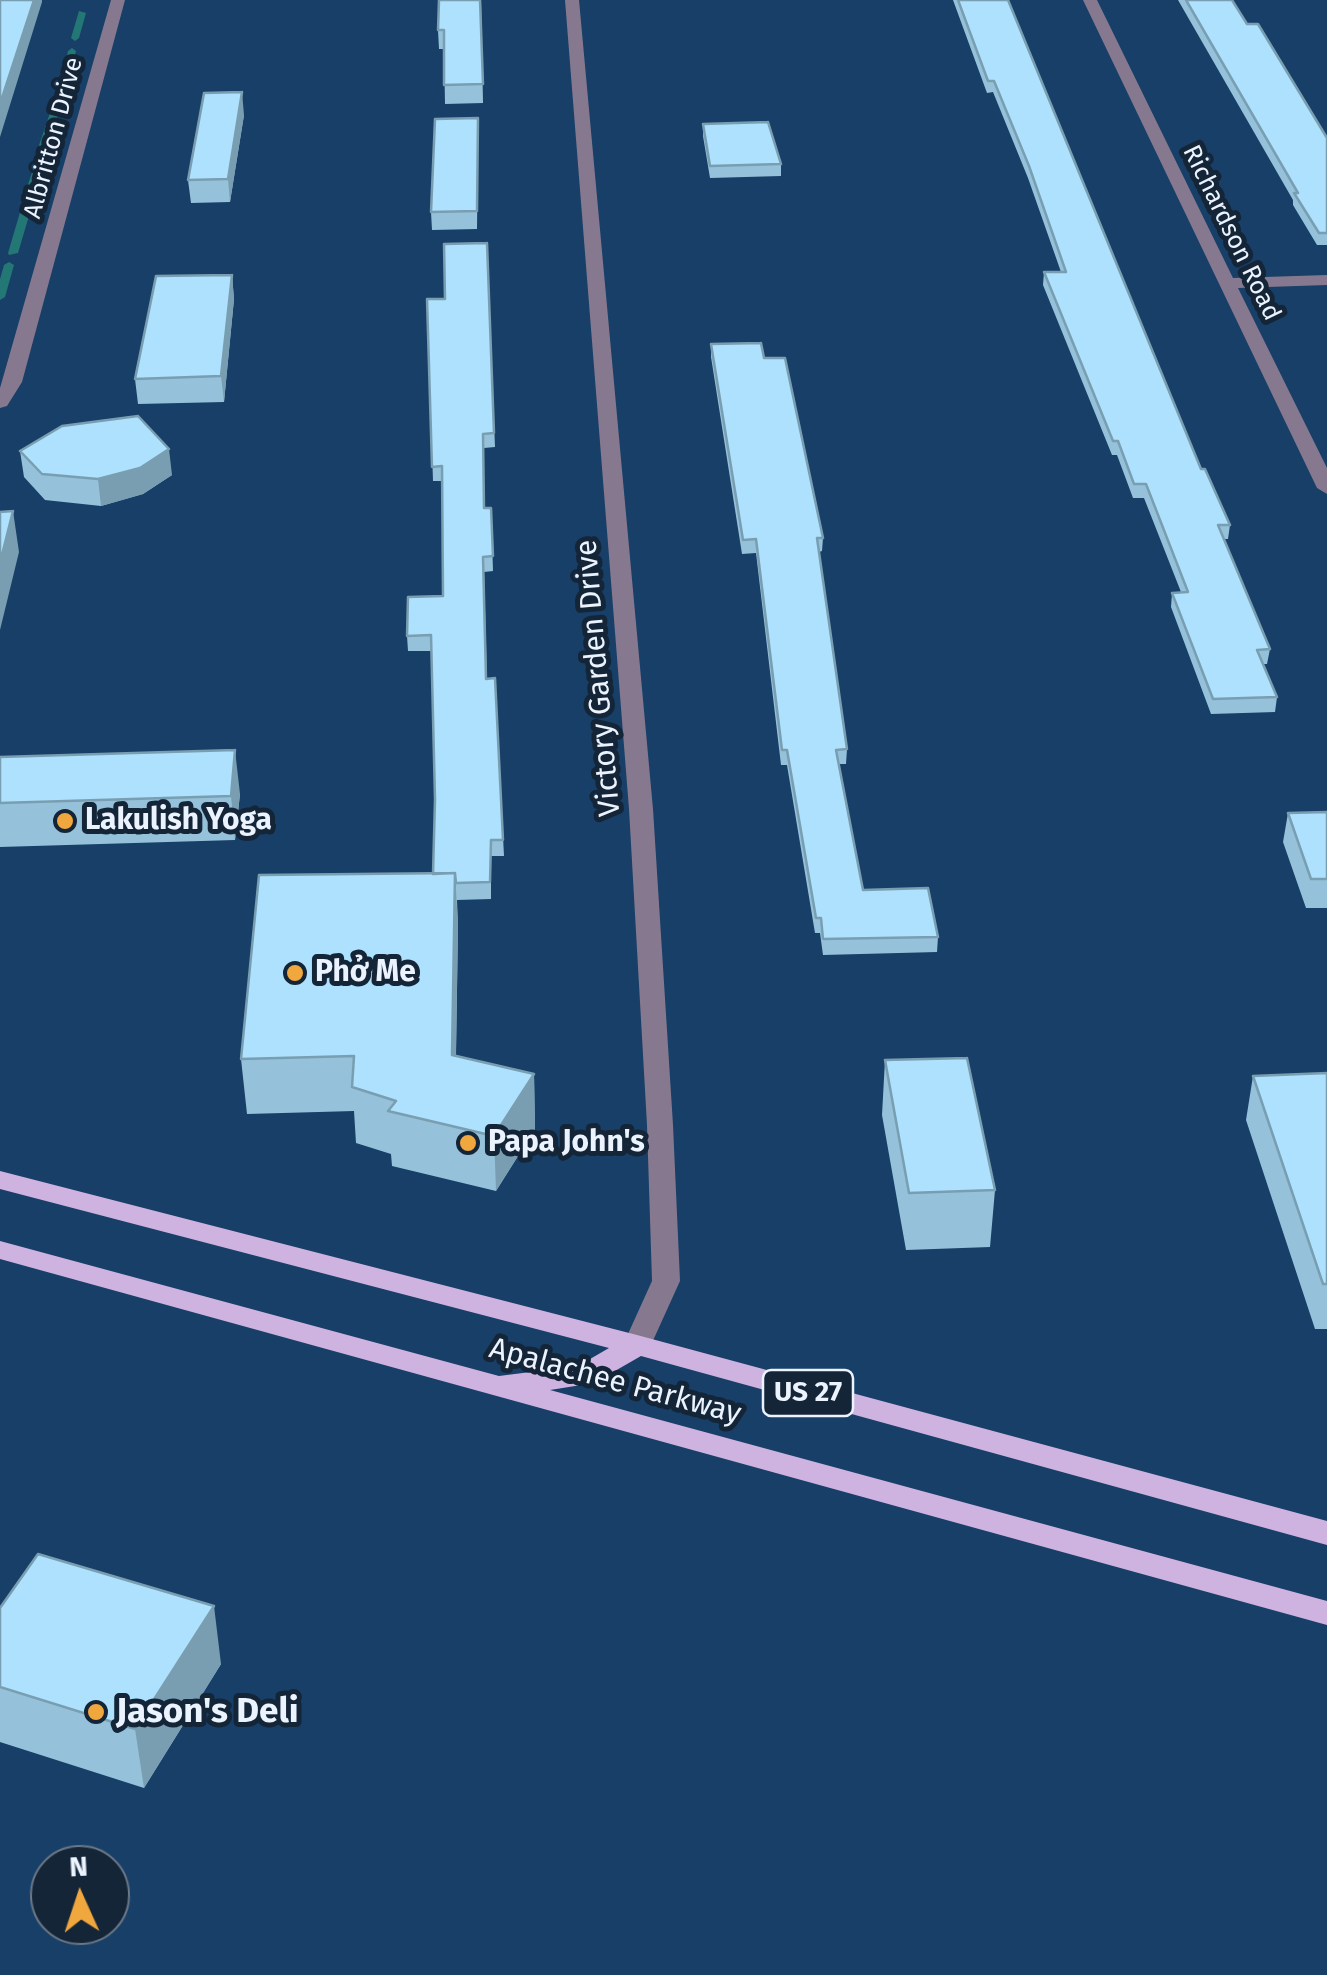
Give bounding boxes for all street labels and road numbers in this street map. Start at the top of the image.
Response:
street label: Albritton Drive [18,54,90,222]
street label: Richardson Road [1176,140,1286,326]
street label: Victory Garden Drive [569,538,629,818]
street label: Apalachee Parkway [485,1331,745,1433]
road number: US 27 [763,1370,853,1416]

